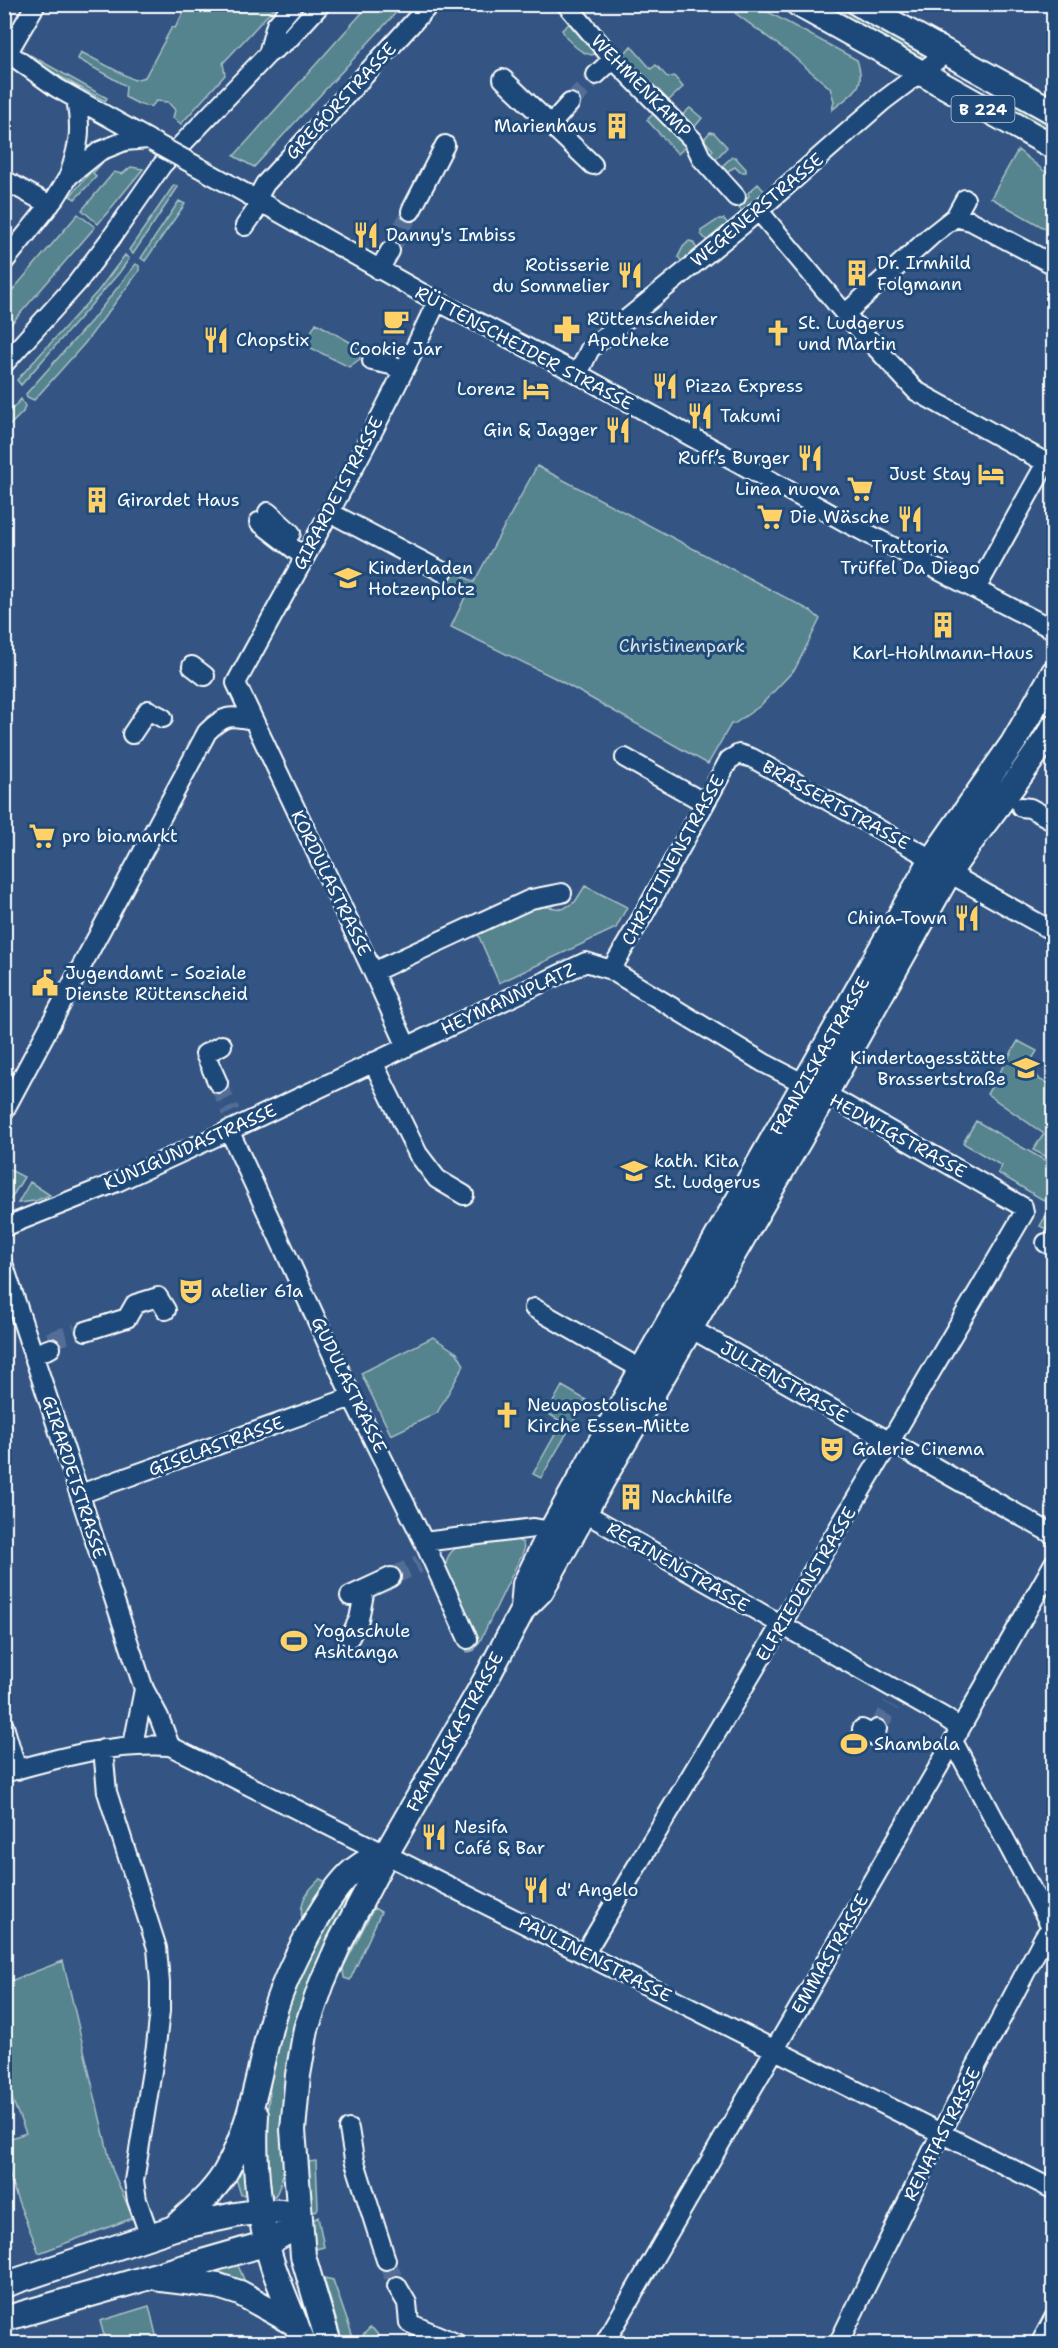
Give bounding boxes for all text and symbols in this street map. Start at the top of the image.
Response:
street label: WEHMENKAMP [586,29,696,143]
street label: GREGORSTRASSE [280,37,402,165]
road number: B 224 [952,96,1014,122]
building icon: Marienhaus [602,111,632,141]
place label: Marienhaus [494,114,597,138]
street label: WEGENERSTRASSE [686,147,828,273]
restaurant icon: Danny's Imbiss [351,220,381,250]
place label: Danny's Imbiss [386,223,516,247]
place label: Dr. Irmhild Folgmann [877,251,971,296]
place label: Rotisserie du Sommelier [492,253,610,298]
building icon: Dr. Irmhild Folgmann [842,258,872,288]
restaurant icon: Rotisserie du Sommelier [615,260,645,290]
street label: RÜTTENSCHEIDER STRASSE [411,280,637,416]
cafe icon: Cookie Jar [381,306,411,336]
place label: Rüttenscheider Apotheke [587,307,718,352]
place label: St. Ludgerus und Martin [798,311,905,356]
pharmacy icon: Rüttenscheider Apotheke [552,314,582,344]
church icon: St. Ludgerus und Martin [763,318,793,348]
restaurant icon: Chopstix [201,325,231,355]
place label: Chopstix [236,328,309,352]
place label: Cookie Jar [349,337,443,361]
restaurant icon: Pizza Express [650,371,680,401]
hotel icon: Lorenz [521,374,551,404]
place label: Pizza Express [685,374,803,398]
place label: Lorenz [457,377,516,401]
restaurant icon: Takumi [685,401,715,431]
place label: Takumi [720,404,781,428]
street label: GIRARDETSTRASSE [287,412,389,574]
restaurant icon: Gin & Jagger [603,415,633,445]
place label: Gin & Jagger [483,418,598,442]
restaurant icon: Ruff’s Burger [795,443,825,473]
place label: Ruff’s Burger [678,446,790,470]
hotel icon: Just Stay [976,459,1006,489]
place label: Just Stay [889,462,971,486]
supermarket icon: Linea nuova [845,474,875,504]
place label: Linea nuova [735,477,840,501]
building icon: Girardet Haus [82,485,112,515]
place label: Girardet Haus [117,488,240,512]
supermarket icon: Die Wäsche [755,502,785,532]
restaurant icon: Trattoria Trüffel Da Diego [895,504,925,534]
place label: Die Wäsche [790,505,890,529]
place label: Trattoria Trüffel Da Diego [840,535,980,580]
place label: Kinderladen Hotzenplotz [368,556,476,601]
school or university icon: Kinderladen Hotzenplotz [333,563,363,593]
building icon: Karl-Hohlmann-Haus [928,610,958,640]
park label: Christinenpark [619,634,745,658]
place label: Karl-Hohlmann-Haus [852,641,1034,665]
street label: BRASSERTSTRASSE [758,754,914,856]
street label: CHRISTINENSTRASSE [616,770,730,950]
street label: KORDULASTRASSE [285,806,377,960]
supermarket icon: pro bio.markt [27,821,57,851]
place label: pro bio.markt [62,824,178,848]
restaurant icon: China-Town [952,903,982,933]
place label: China-Town [847,906,947,930]
street label: HEYMANNPLATZ [437,957,579,1041]
place label: Jugendamt - Soziale Dienste Rüttenscheid [65,961,248,1006]
public building icon: Jugendamt - Soziale Dienste Rüttenscheid [30,968,60,998]
street label: FRANZISKASTRASSE [765,972,875,1140]
place label: Kindertagesstätte Brassertstraße [850,1046,1006,1091]
school or university icon: Kindertagesstätte Brassertstraße [1011,1053,1041,1083]
street label: HEDWIGSTRASSE [825,1088,971,1184]
street label: KUNIGUNDASTRASSE [100,1098,280,1196]
place label: kath. Kita St. Ludgerus [654,1149,761,1194]
school or university icon: kath. Kita St. Ludgerus [619,1156,649,1186]
theatre icon: atelier 61a [176,1276,206,1306]
place label: atelier 61a [211,1279,303,1303]
street label: GUDULASTRASSE [306,1313,392,1457]
street label: JULIENSTRASSE [716,1336,852,1428]
street label: GIRARDETSTRASSE [36,1392,112,1562]
place label: Neuapostolische Kirche Essen-Mitte [527,1393,690,1438]
church icon: Neuapostolische Kirche Essen-Mitte [492,1400,522,1430]
street label: GISELASTRASSE [145,1410,287,1482]
theatre icon: Galerie Cinema [817,1434,847,1464]
place label: Galerie Cinema [852,1437,984,1461]
building icon: Nachhilfe [616,1482,646,1512]
place label: Nachhilfe [651,1485,733,1509]
street label: ELFRIEDENSTRASSE [750,1502,862,1666]
street label: REGINENSTRASSE [602,1516,754,1618]
place label: Yogaschule Ashtanga [314,1619,411,1664]
sports icon: Yogaschule Ashtanga [279,1626,309,1656]
street label: FRANZISKASTRASSE [401,1648,509,1816]
sports icon: Shambala [839,1729,869,1759]
place label: Shambala [874,1732,960,1756]
place label: Nesifa Café & Bar [454,1815,545,1860]
restaurant icon: Nesifa Café & Bar [419,1822,449,1852]
restaurant icon: d' Angelo [521,1875,551,1905]
place label: d' Angelo [556,1878,638,1902]
street label: EMMASTRASSE [786,1890,874,2018]
street label: PAULINENSTRASSE [514,1910,676,2008]
street label: RENATASTRASSE [898,2063,986,2205]

